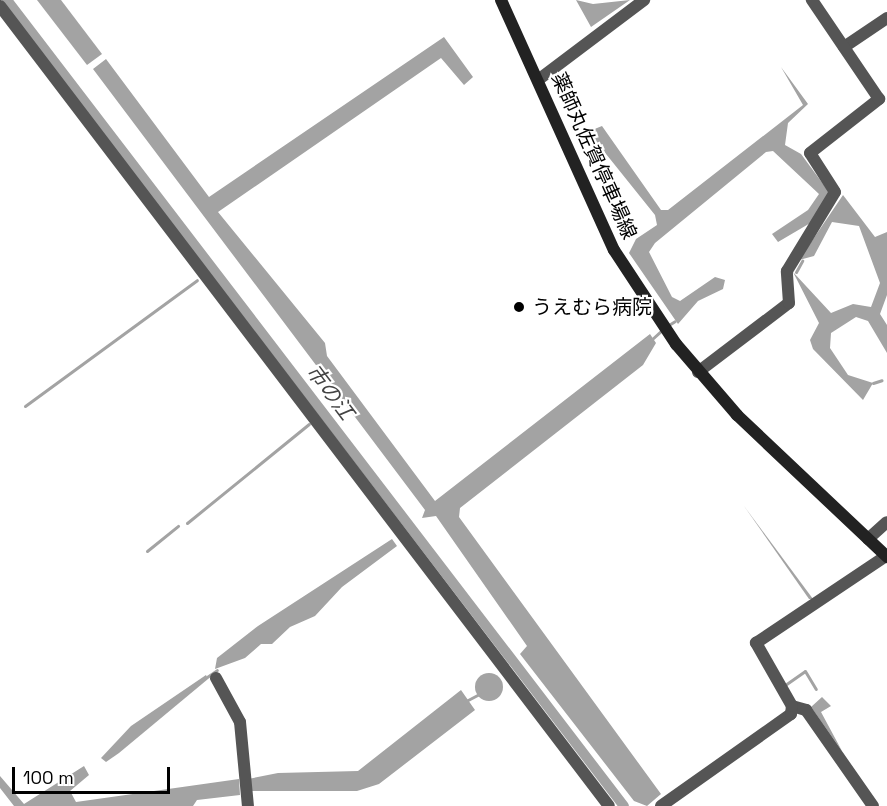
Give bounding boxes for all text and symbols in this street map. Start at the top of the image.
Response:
street label: 薬師丸佐賀停車場線 [546,69,642,243]
place label: うえむら病院 [532,295,652,319]
marker: うえむら病院 [510,298,528,316]
water label: 市の江 [301,359,359,425]
scale bar [15,755,172,793]
text: 100 m [23,766,74,789]

